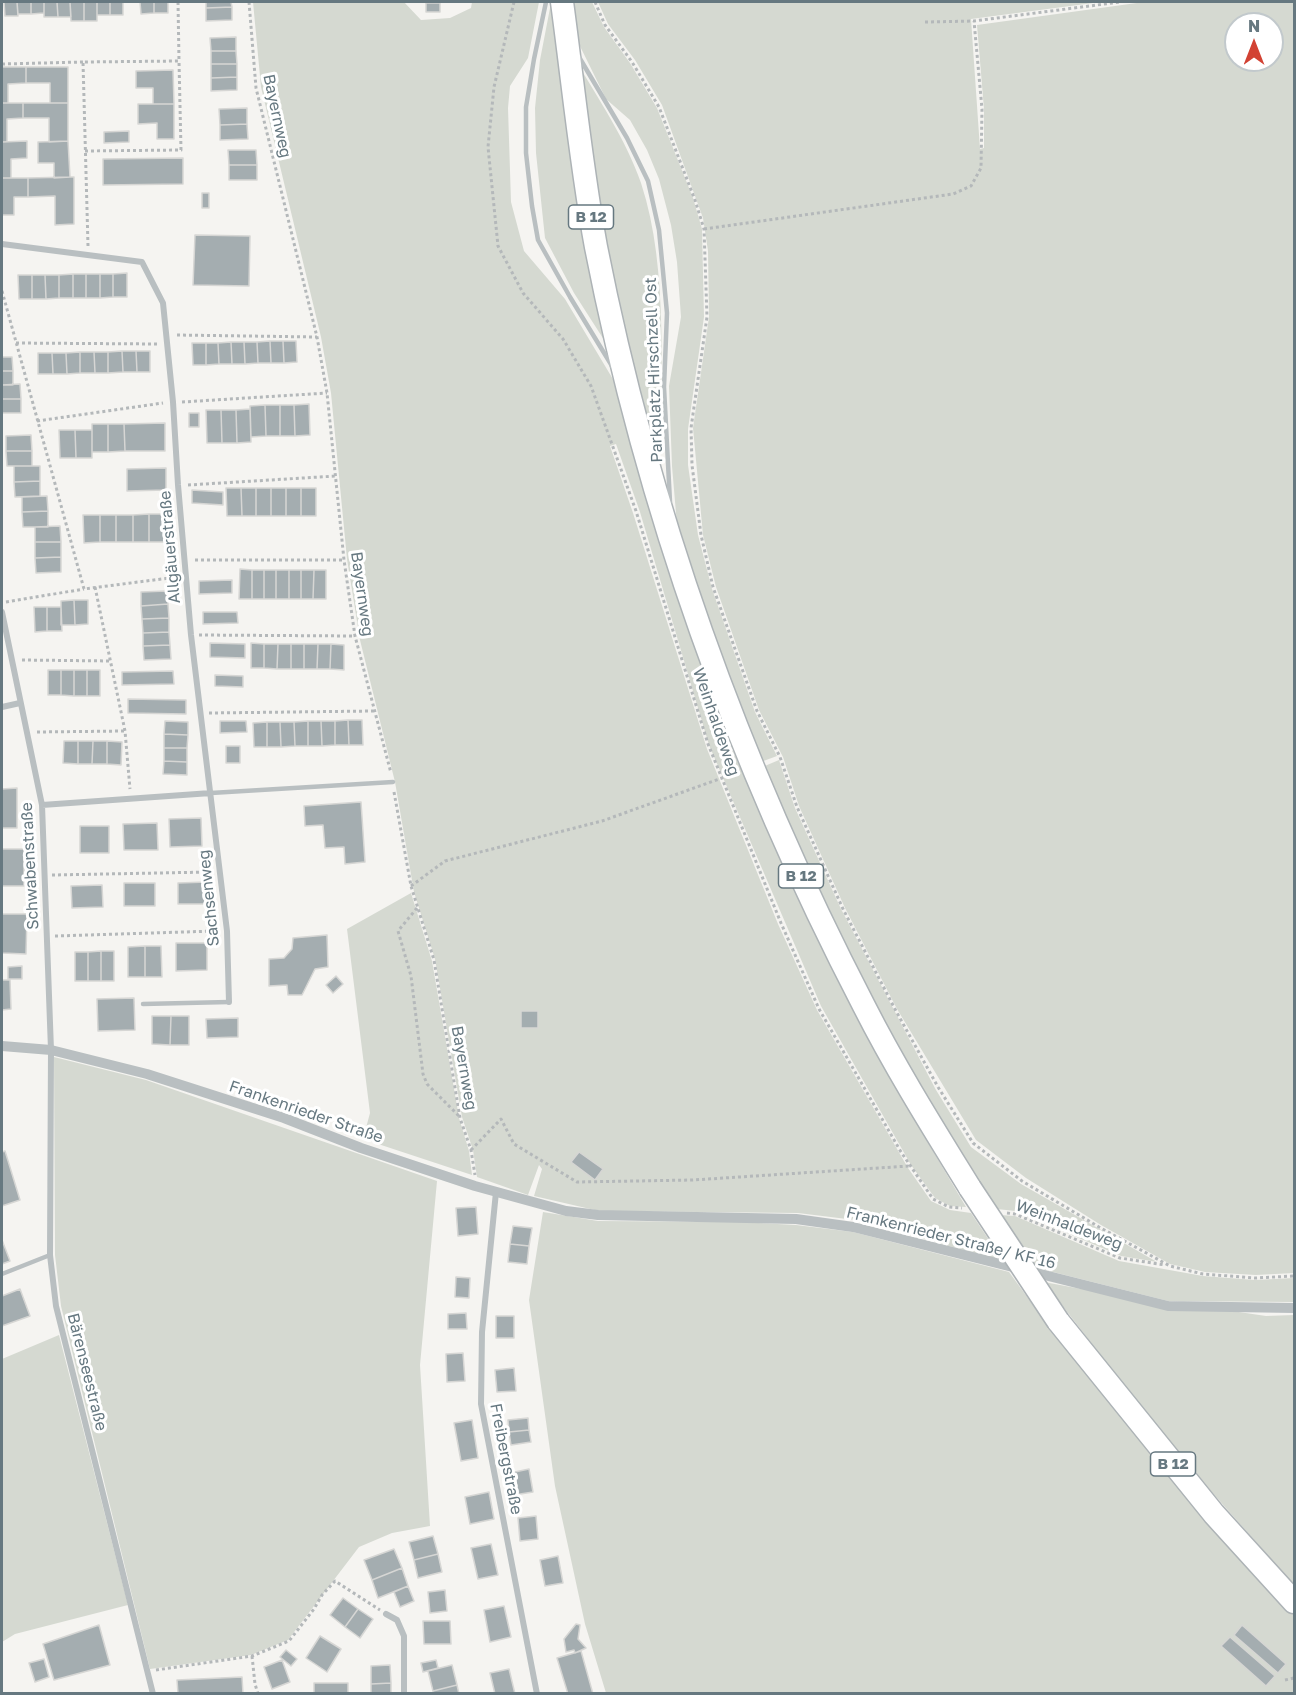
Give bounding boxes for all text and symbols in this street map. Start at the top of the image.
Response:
north arrow [1224,12,1284,72]
text: N [1248,16,1260,36]
street label: Bayernweg [259,72,295,160]
road number: B 12 [568,205,614,229]
street label: Parkplatz Hirschzell Ost [641,277,667,463]
street label: Allgäuerstraße [156,490,184,604]
street label: Bayernweg [347,550,377,638]
street label: Weinhaldeweg [689,666,743,778]
street label: Schwabenstraße [17,802,43,930]
street label: Sachsenweg [194,849,224,947]
road number: B 12 [778,864,824,888]
street label: Bayernweg [447,1024,481,1112]
street label: Frankenrieder Straße [227,1077,385,1147]
street label: Weinhaldeweg [1013,1196,1125,1254]
street label: Frankenrieder Straße/ KF 16 [844,1203,1058,1273]
street label: Bärenseestraße [63,1311,111,1433]
street label: Freibergstraße [486,1402,526,1516]
road number: B 12 [1150,1452,1196,1476]

